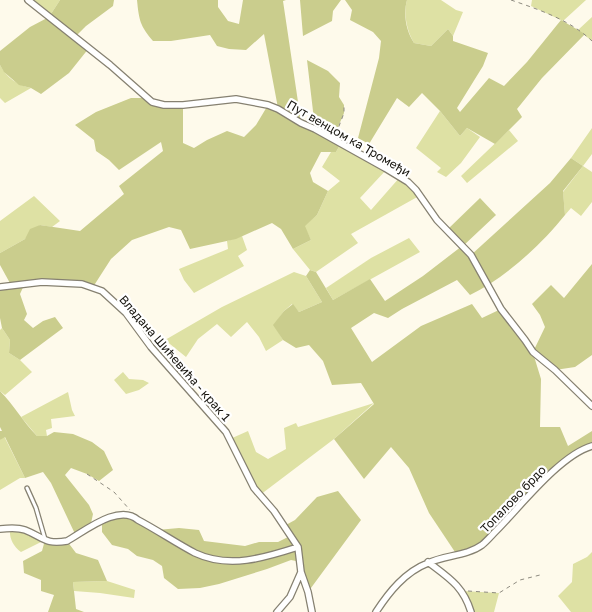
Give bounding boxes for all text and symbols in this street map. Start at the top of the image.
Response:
street label: Пут венцом ка Тромеђи [285,96,413,180]
street label: Владана Шићевића - крак 1 [116,292,234,424]
street label: Топалово брдо [477,462,549,536]

